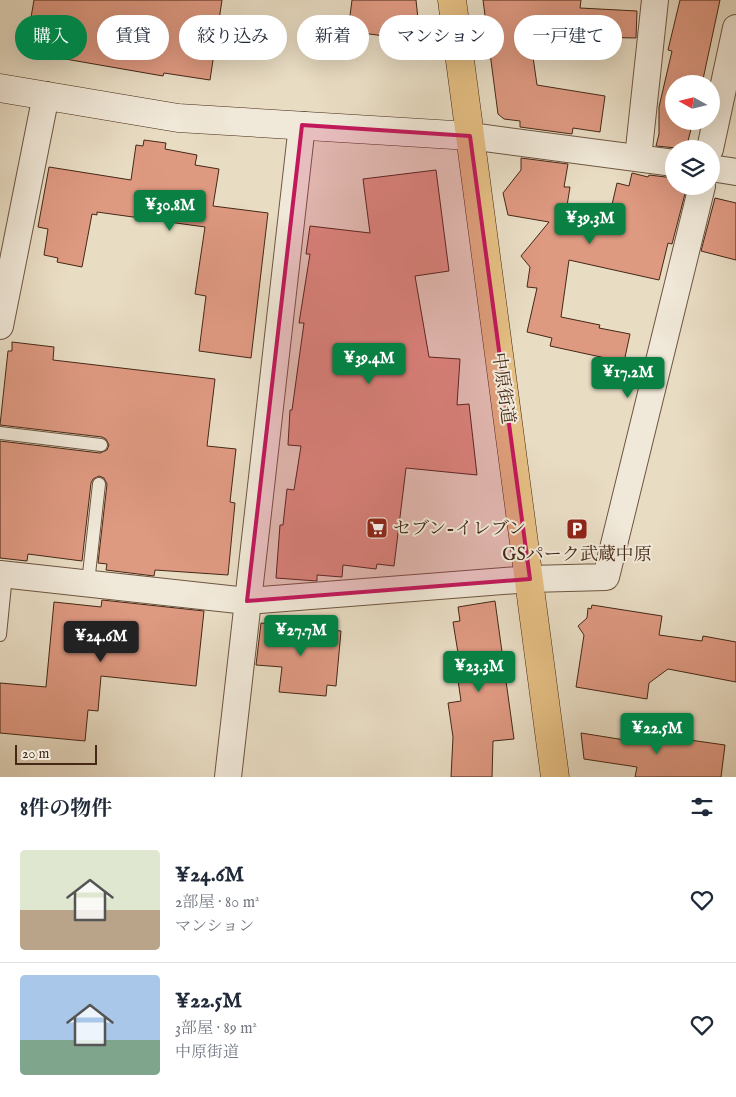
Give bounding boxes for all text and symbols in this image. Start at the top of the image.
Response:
chip: 購入 [15,15,87,60]
chip: 賃貸 [97,15,169,60]
chip: 絞り込み [179,15,287,60]
chip: 新着 [297,15,369,60]
chip: マンション [379,15,504,60]
chip: 一戸建て [514,15,622,60]
north arrow [665,75,720,130]
map controls [665,75,720,195]
button: layers [665,140,720,195]
pin: ¥30.8M [129,190,211,232]
text: ¥30.8M [145,196,195,216]
pin: ¥39.3M [549,202,631,245]
text: ¥39.3M [565,209,615,229]
pin: ¥39.4M [328,342,410,385]
text: ¥39.4M [343,349,395,369]
street label: 中原街道 [486,351,519,425]
pin: ¥17.2M [587,356,669,399]
text: ¥17.2M [602,363,654,383]
supermarket icon: セブン-イレブン [365,516,389,540]
parking icon: GSパーク武蔵中原 [565,517,589,541]
place label: セブン-イレブン [393,518,526,541]
place label: GSパーク武蔵中原 [502,544,652,567]
pin: ¥27.7M [260,614,342,657]
pin: ¥24.6M [60,620,142,663]
text: ¥27.7M [275,621,327,641]
text: ¥24.6M [75,627,127,647]
pin: ¥23.3M [438,650,520,693]
text: ¥23.3M [454,657,504,677]
pin: ¥22.5M [616,712,698,755]
text: ¥22.5M [632,719,682,739]
scale bar [15,742,98,765]
text: 20 m [22,745,49,763]
icon: filters [688,793,716,821]
text: 8件の物件 [20,796,112,823]
text: ¥24.6M [175,862,244,889]
icon: home [60,870,120,930]
icon: heart [688,886,716,914]
text: 2部屋 · 80 m² [175,893,259,913]
text: マンション [175,917,254,937]
text: ¥22.5M [175,988,242,1015]
icon: home [60,995,120,1055]
icon: heart [688,1011,716,1039]
text: 3部屋 · 89 m² [175,1019,257,1039]
text: 中原街道 [175,1043,239,1063]

